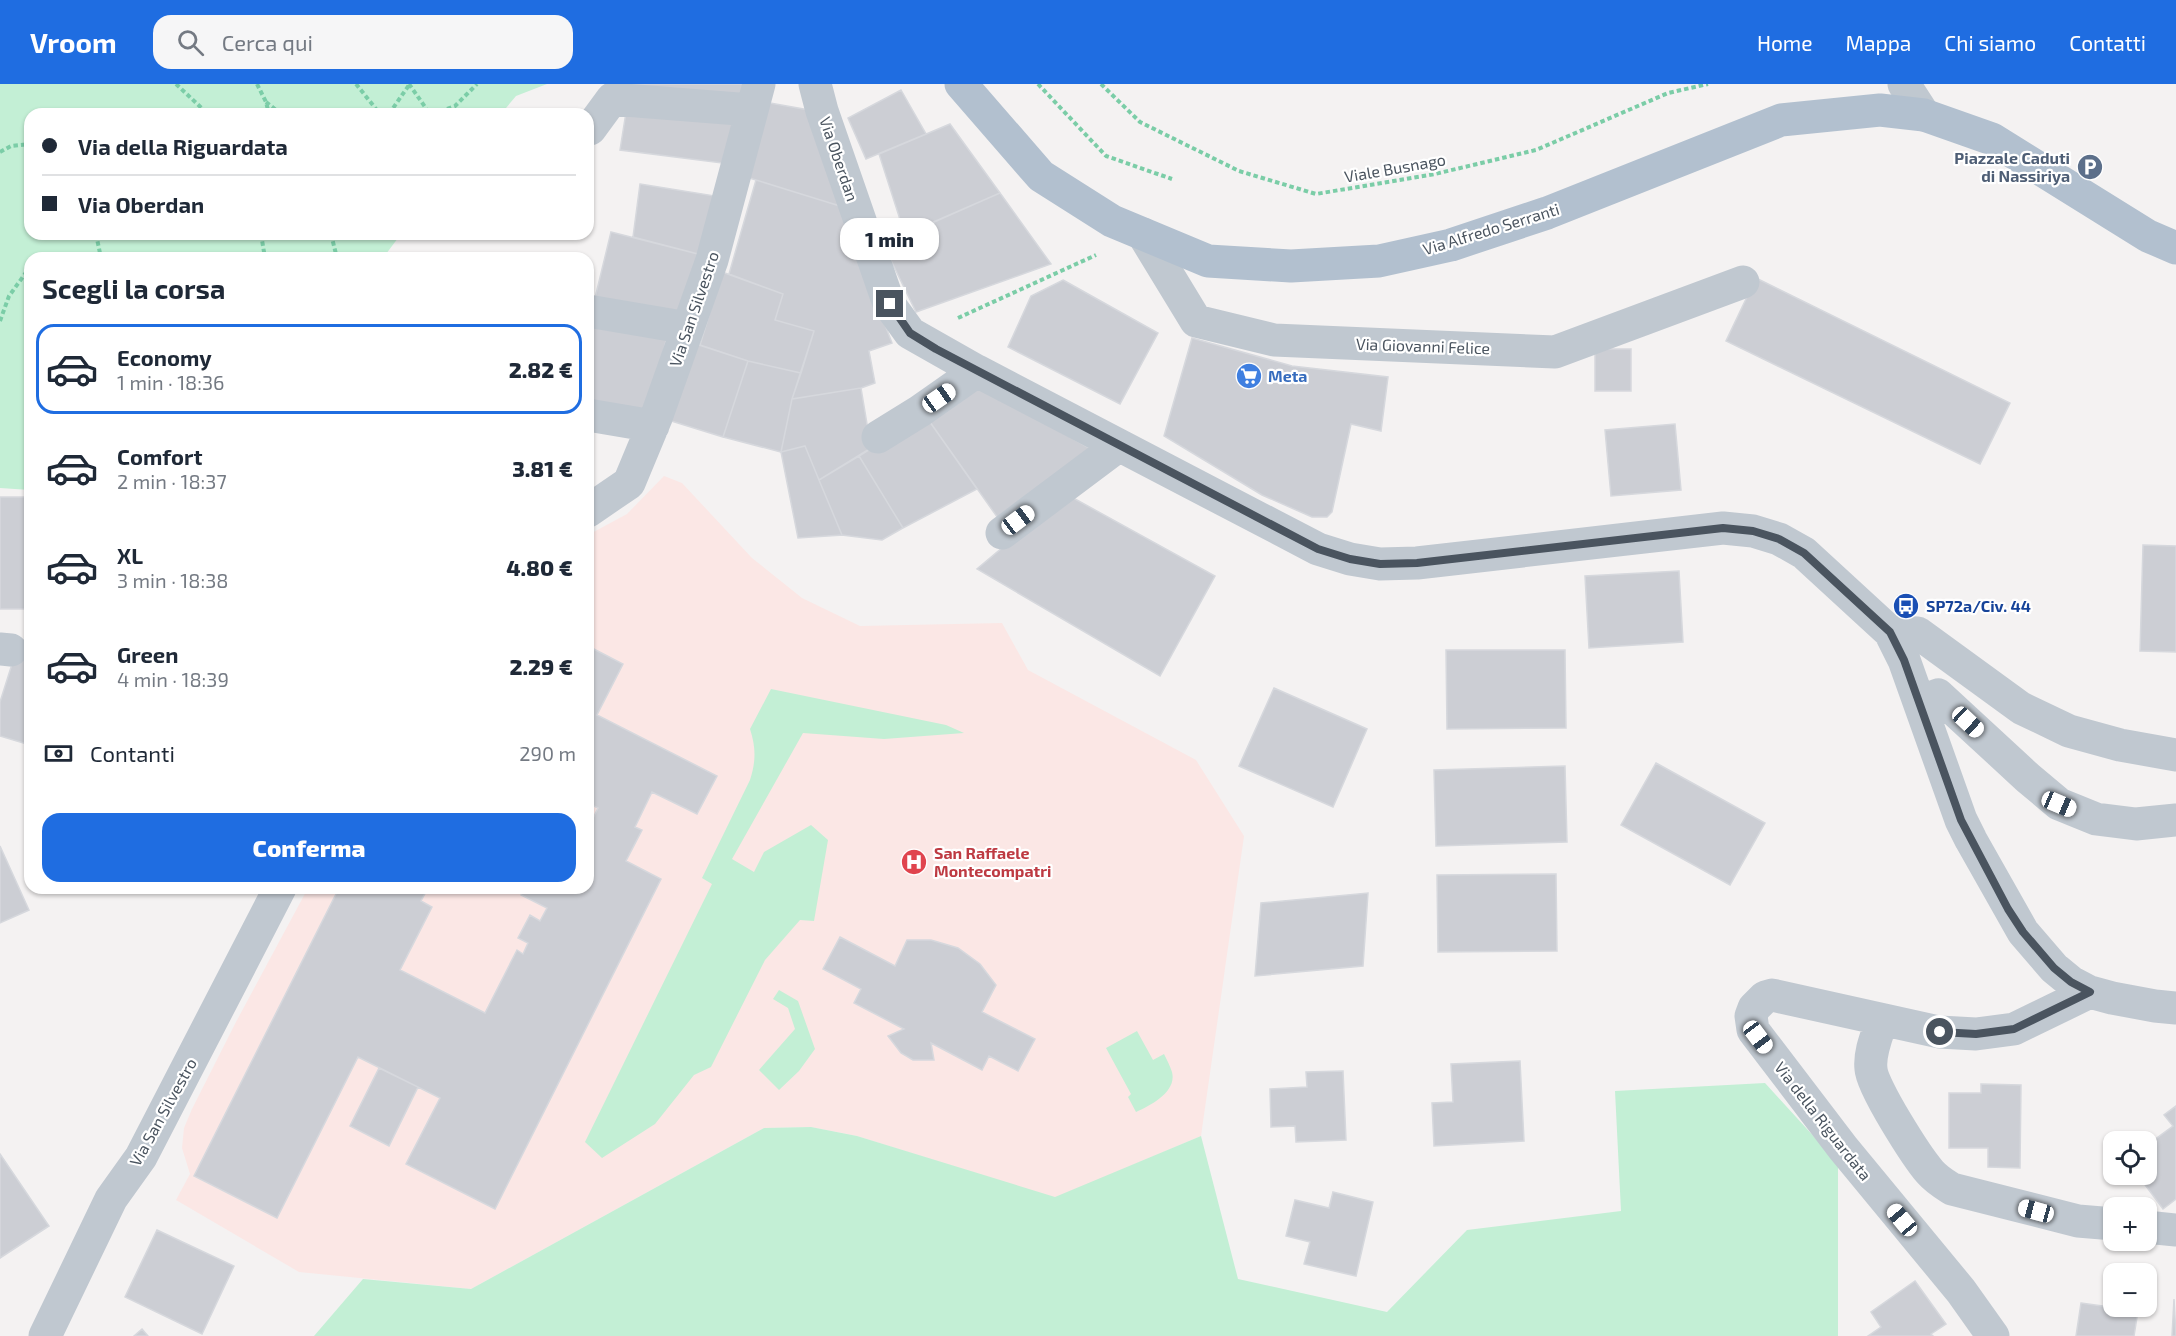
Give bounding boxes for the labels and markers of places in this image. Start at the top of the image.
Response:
place label: Piazzale Caduti di Nassiriya [1954,148,2070,186]
parking icon: Piazzale Caduti di Nassiriya [2075,152,2105,182]
supermarket icon: Meta [1234,361,1264,391]
place label: Meta [1268,366,1307,385]
bus stop icon: SP72a/Civ. 44 [1891,591,1921,621]
place label: SP72a/Civ. 44 [1926,596,2031,615]
place label: San Raffaele Montecompatri [934,843,1051,880]
hospital icon: San Raffaele Montecompatri [899,847,929,877]

